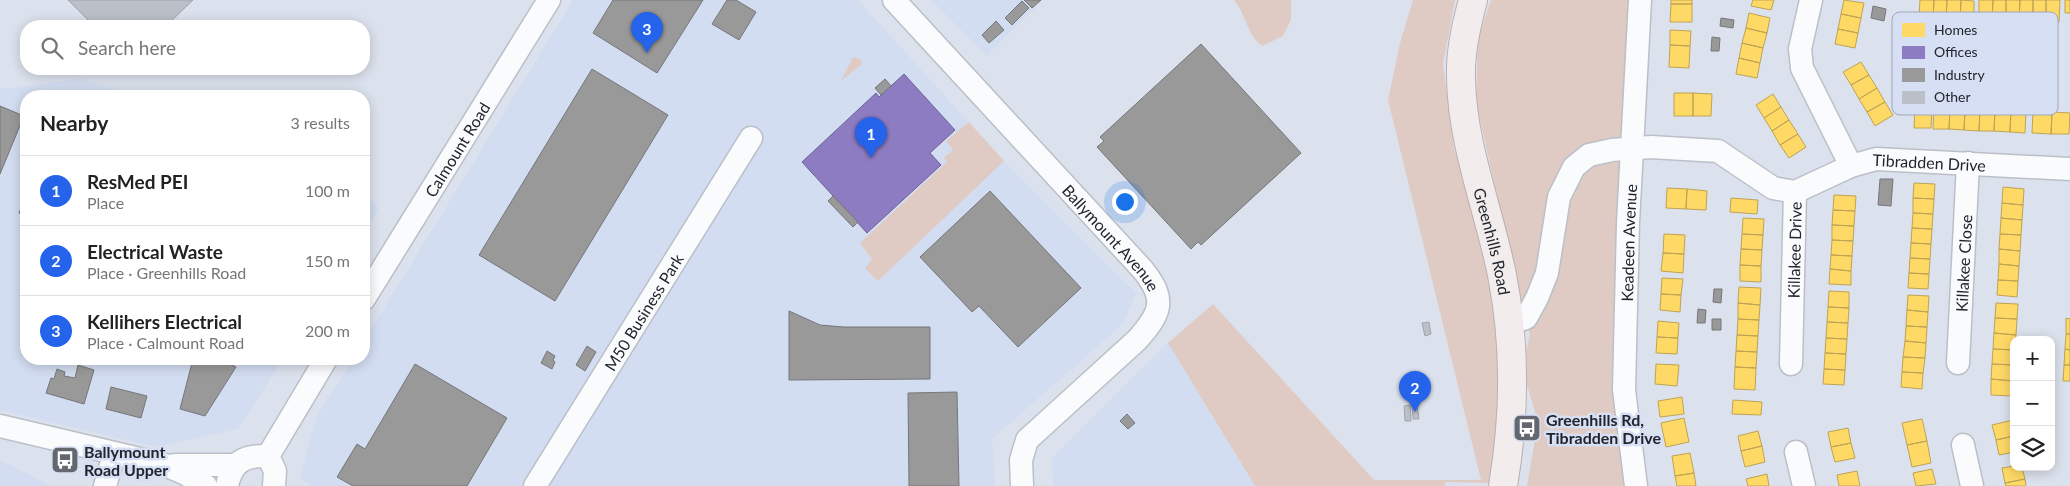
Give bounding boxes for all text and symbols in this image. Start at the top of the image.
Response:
pin: 3 [631,12,663,53]
legend [1892,12,2058,115]
search box [20,20,370,75]
text: Homes [1934,21,1977,38]
icon: search [38,34,66,62]
text: Search here [78,36,176,59]
text: Offices [1934,43,1978,60]
text: Industry [1934,66,1985,83]
text: Other [1934,88,1971,105]
street label: Calmount Road [420,98,493,200]
text: Nearby [40,110,108,135]
text: 3 results [290,113,350,132]
pin: 1 [855,117,887,158]
street label: Tibradden Drive [1872,149,1986,174]
text: ResMed PEI [87,170,188,193]
street label: Ballymount Avenue [1059,180,1164,294]
text: 1 [51,181,61,200]
text: 100 m [305,181,350,200]
street label: Keadeen Avenue [1617,183,1640,302]
street label: Greenhills Road [1471,186,1515,296]
your location [1112,189,1138,215]
text: Place [87,193,124,212]
street label: Killakee Drive [1783,201,1804,299]
street label: Killakee Close [1951,214,1975,312]
text: Electrical Waste [87,240,223,263]
street label: M50 Business Park [600,249,687,374]
text: 2 [51,251,61,270]
text: 150 m [305,251,350,270]
text: Place · Greenhills Road [87,263,246,282]
text: Kellihers Electrical [87,310,242,333]
text: 3 [51,321,61,340]
text: 200 m [305,321,350,340]
text: Place · Calmount Road [87,333,244,352]
map controls [2010,336,2055,471]
button: + [2010,336,2055,381]
pin: 2 [1399,371,1431,412]
button: − [2010,381,2055,426]
place label: Greenhills Rd, Tibradden Drive [1546,410,1662,447]
bus stop icon: Greenhills Rd, Tibradden Drive [1512,413,1542,443]
button: layers [2010,426,2055,471]
place label: Ballymount Road Upper [84,442,168,479]
bus stop icon: Ballymount Road Upper [50,445,80,475]

